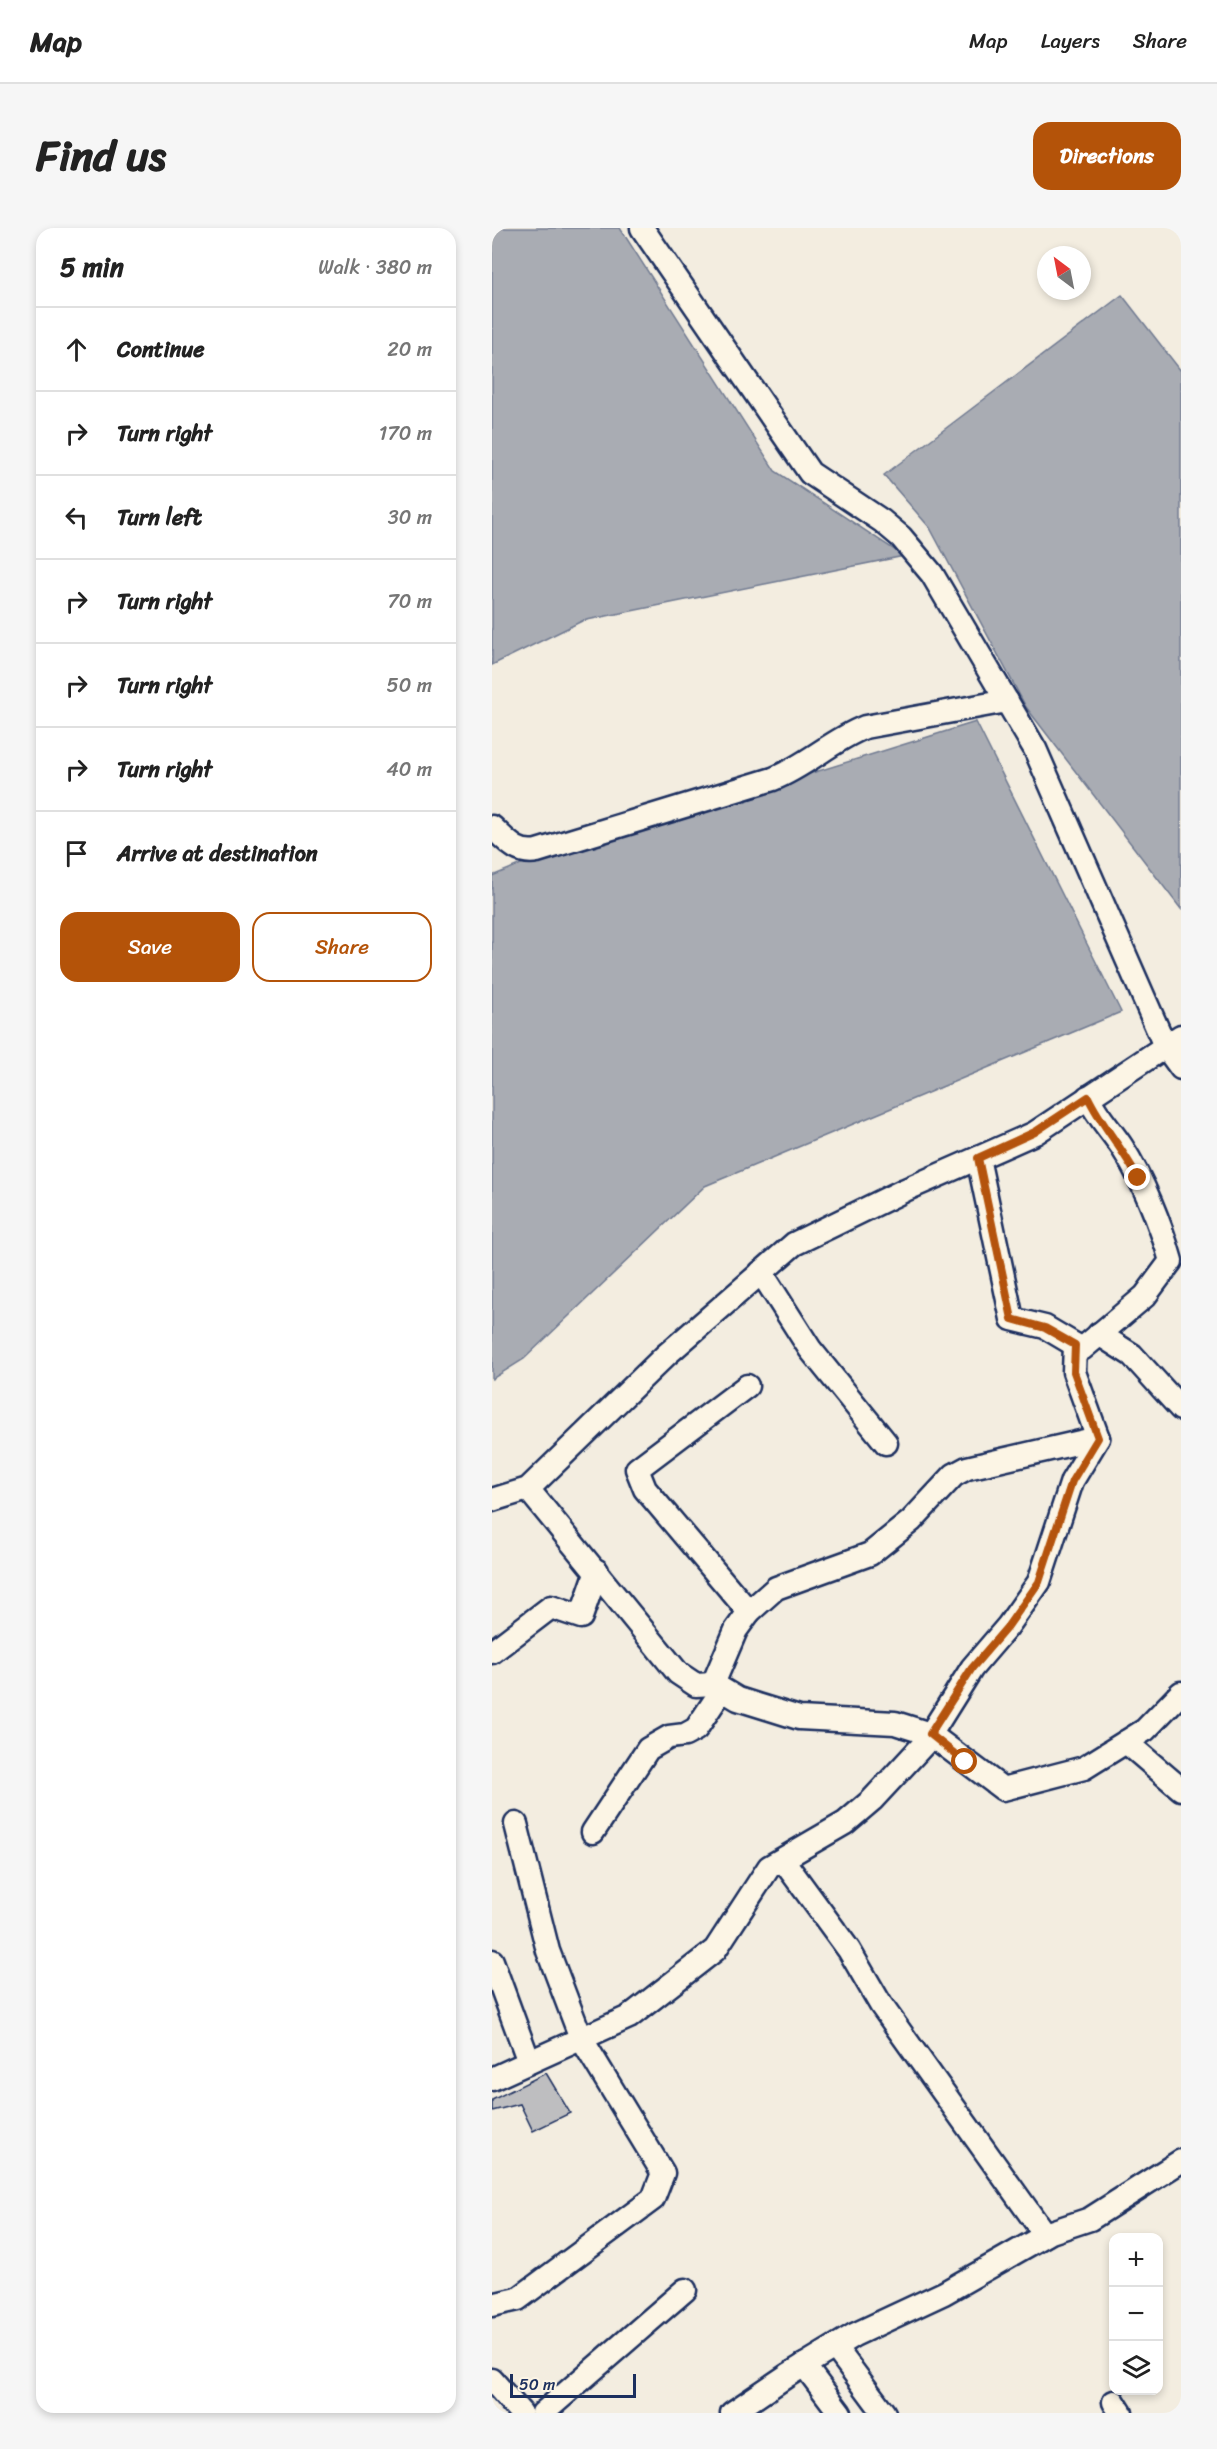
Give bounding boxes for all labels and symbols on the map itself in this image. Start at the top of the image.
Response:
north arrow [1037,246,1091,300]
route end [1124,1164,1150,1190]
route start [951,1748,977,1774]
scale bar [510,2371,636,2398]

